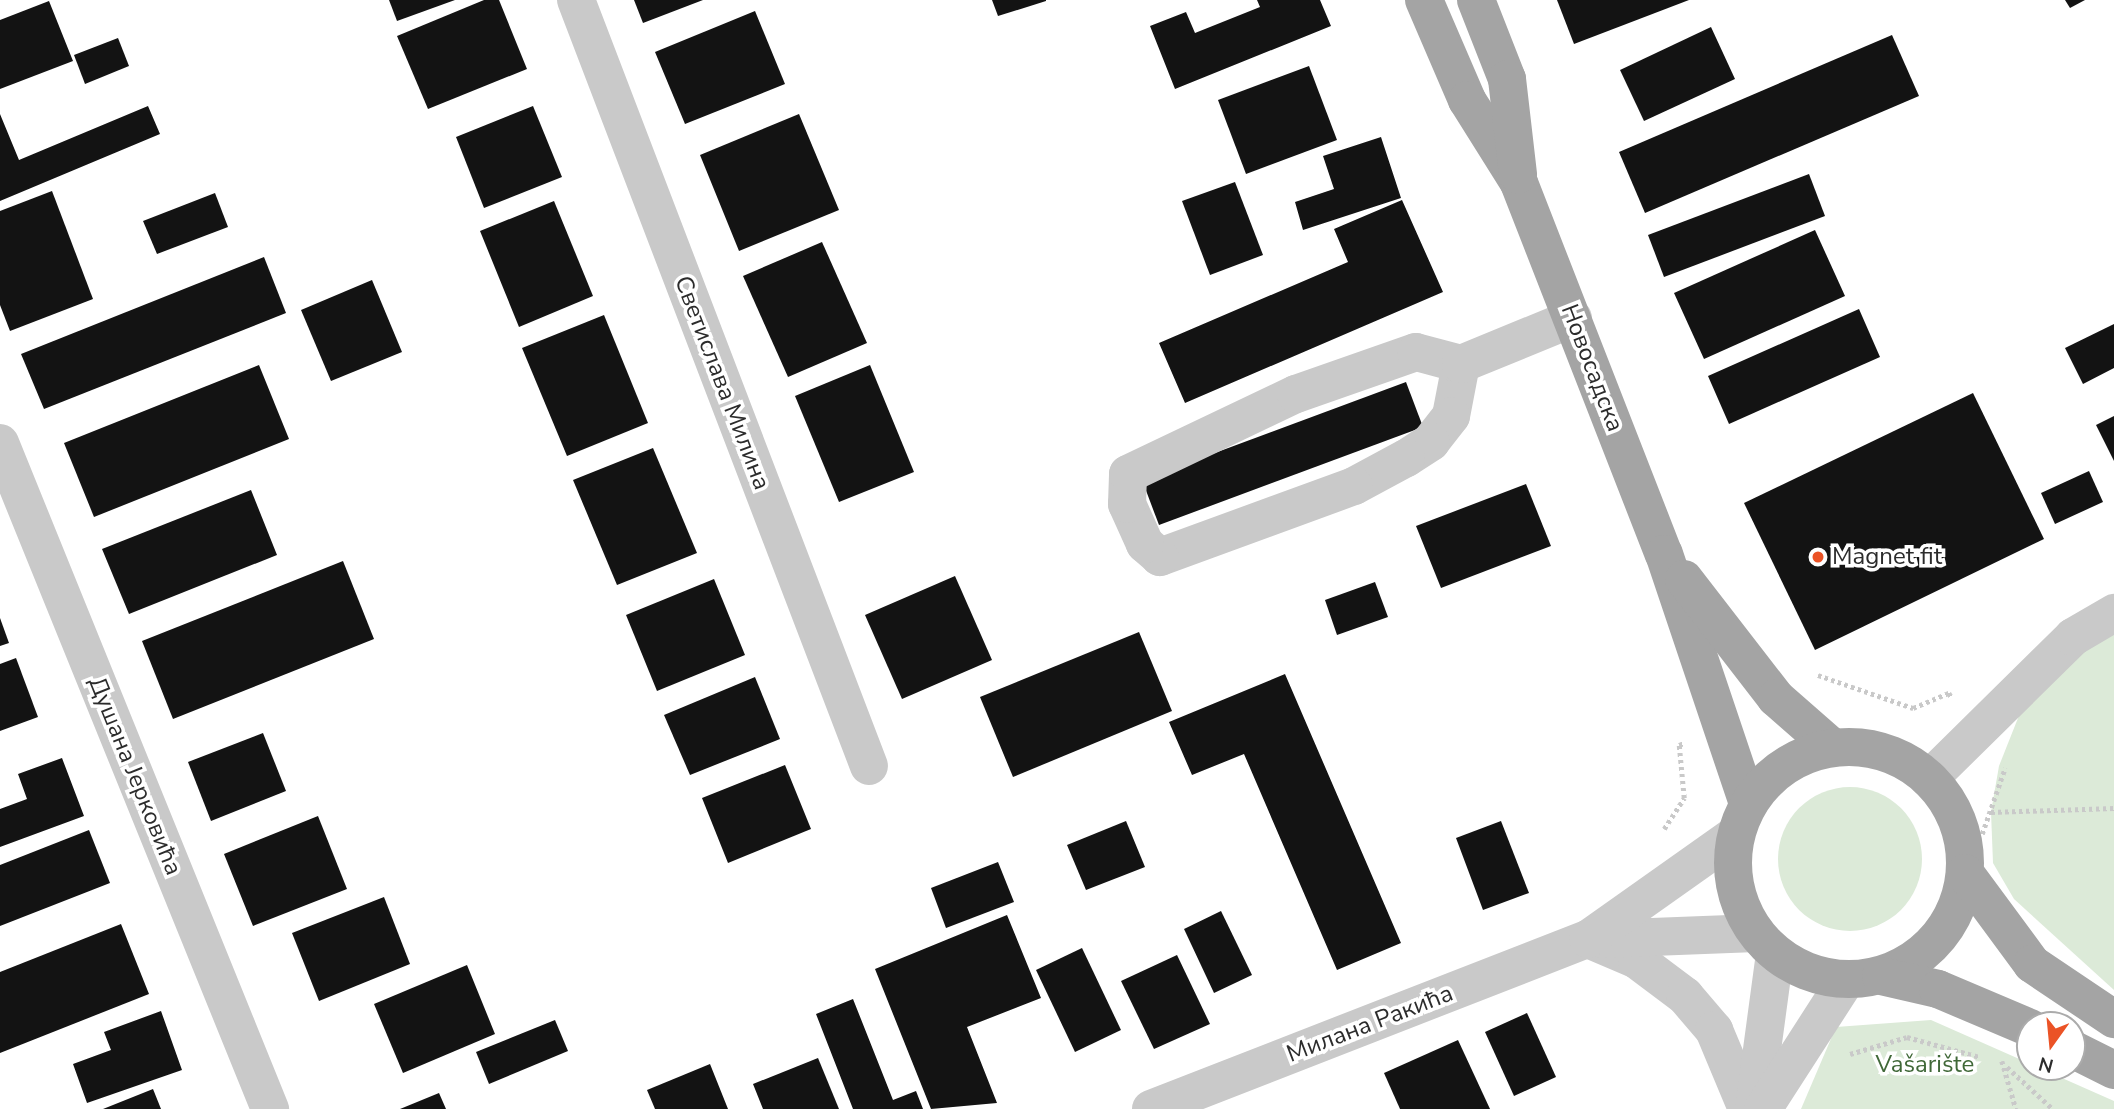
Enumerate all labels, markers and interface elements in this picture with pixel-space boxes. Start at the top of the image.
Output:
street label: Светислава Милина [668,272,776,494]
street label: Новосадска [1555,300,1629,436]
place label: Magnet fit [1832,543,1942,571]
marker: Magnet fit [1810,549,1826,565]
street label: Душана Јерковића [82,673,188,879]
street label: Милана Ракића [1283,979,1457,1069]
north arrow [2016,1011,2086,1081]
text: N [2036,1050,2056,1079]
park label: Vašarište [1876,1051,1974,1079]

